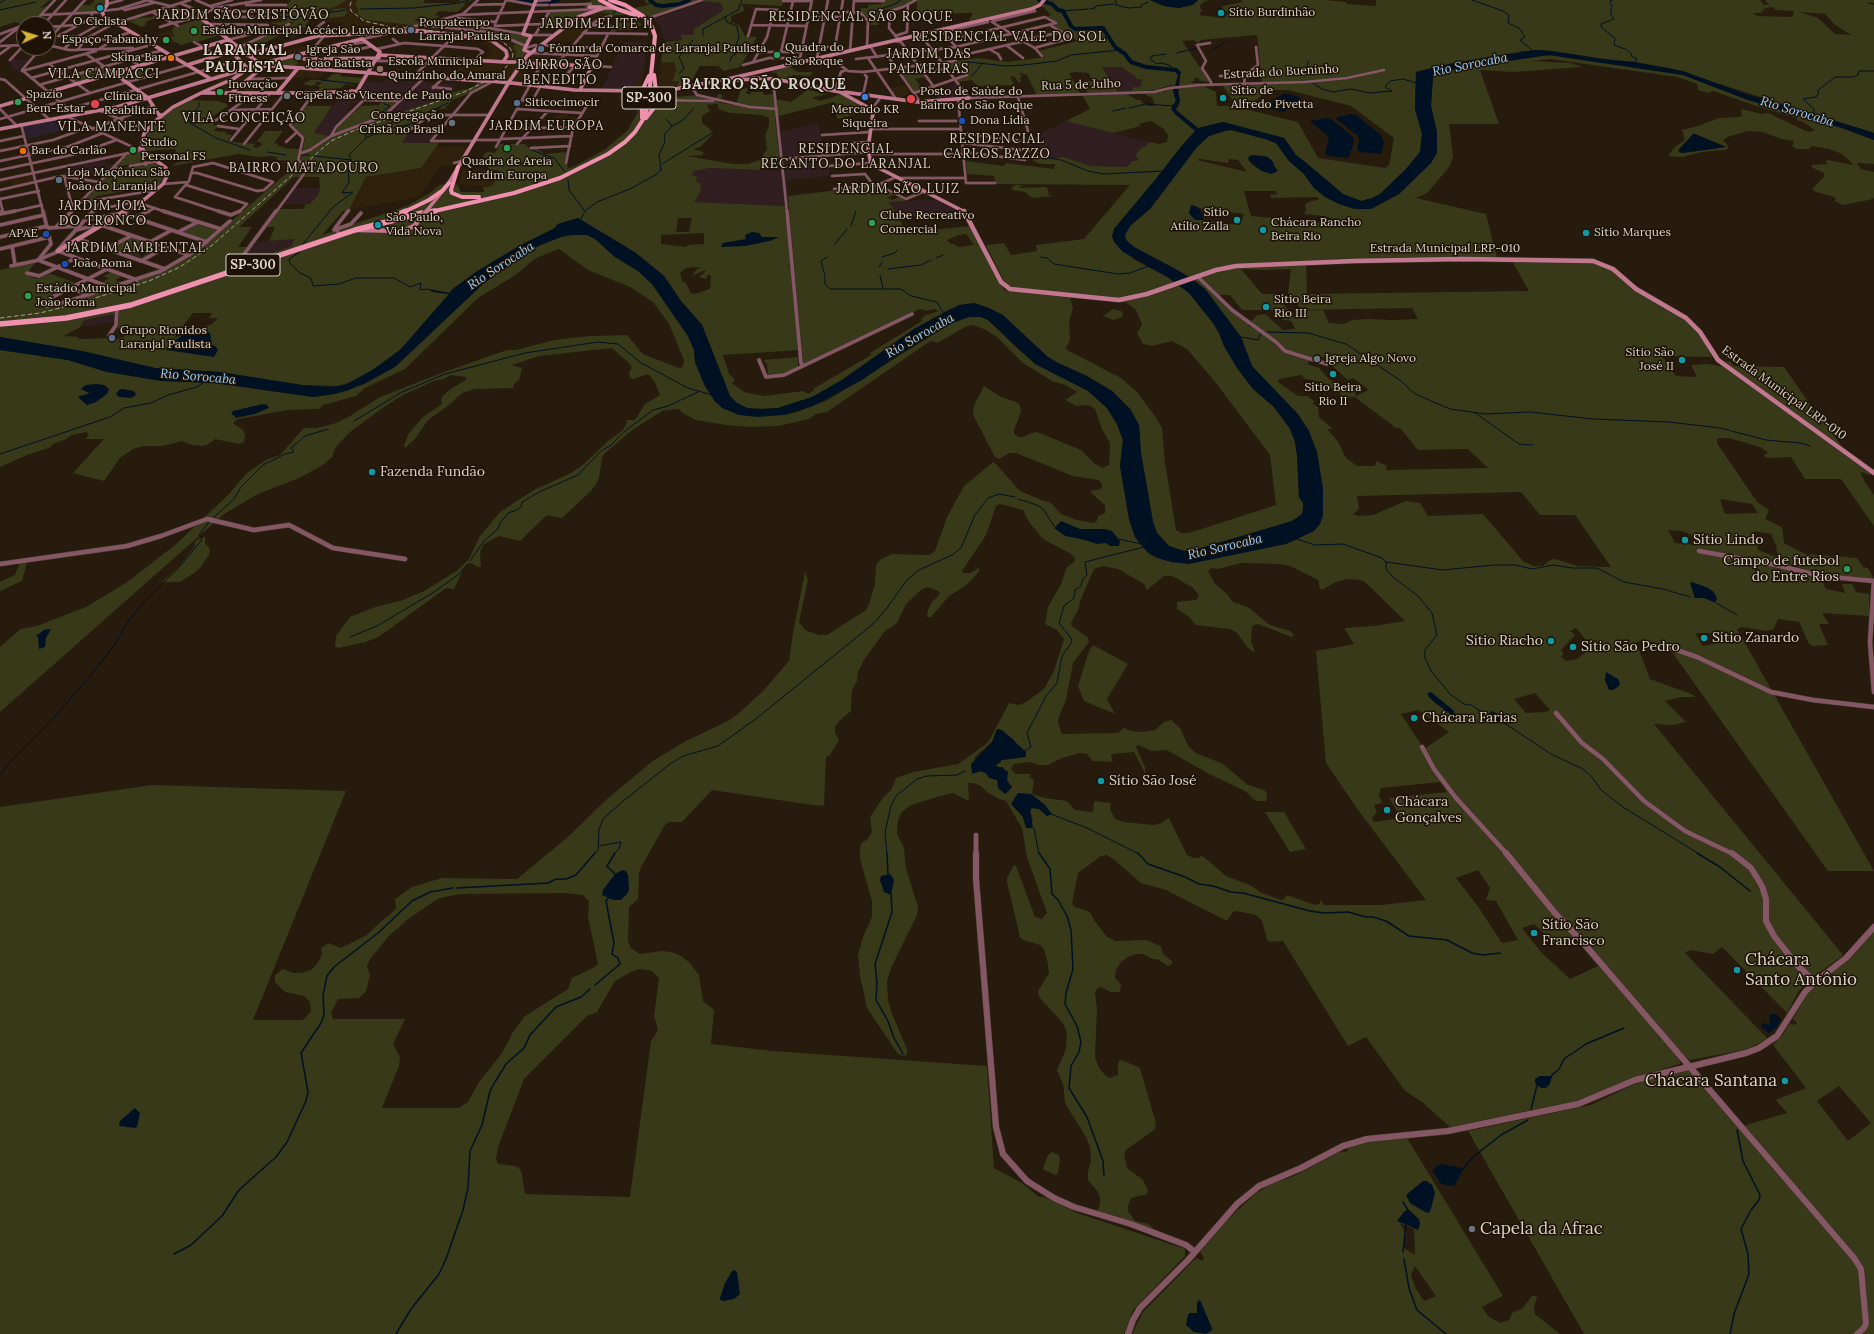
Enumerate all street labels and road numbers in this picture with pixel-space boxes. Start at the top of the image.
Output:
street label: Estrada do Bueninho [1223,62,1339,82]
street label: Rua 5 de Julho [1041,76,1121,94]
road number: SP-300 [622,87,676,109]
street label: Estrada Municipal LRP-010 [1370,242,1520,256]
road number: SP-300 [226,254,280,276]
street label: Estrada Municipal LRP-010 [1719,343,1849,443]

